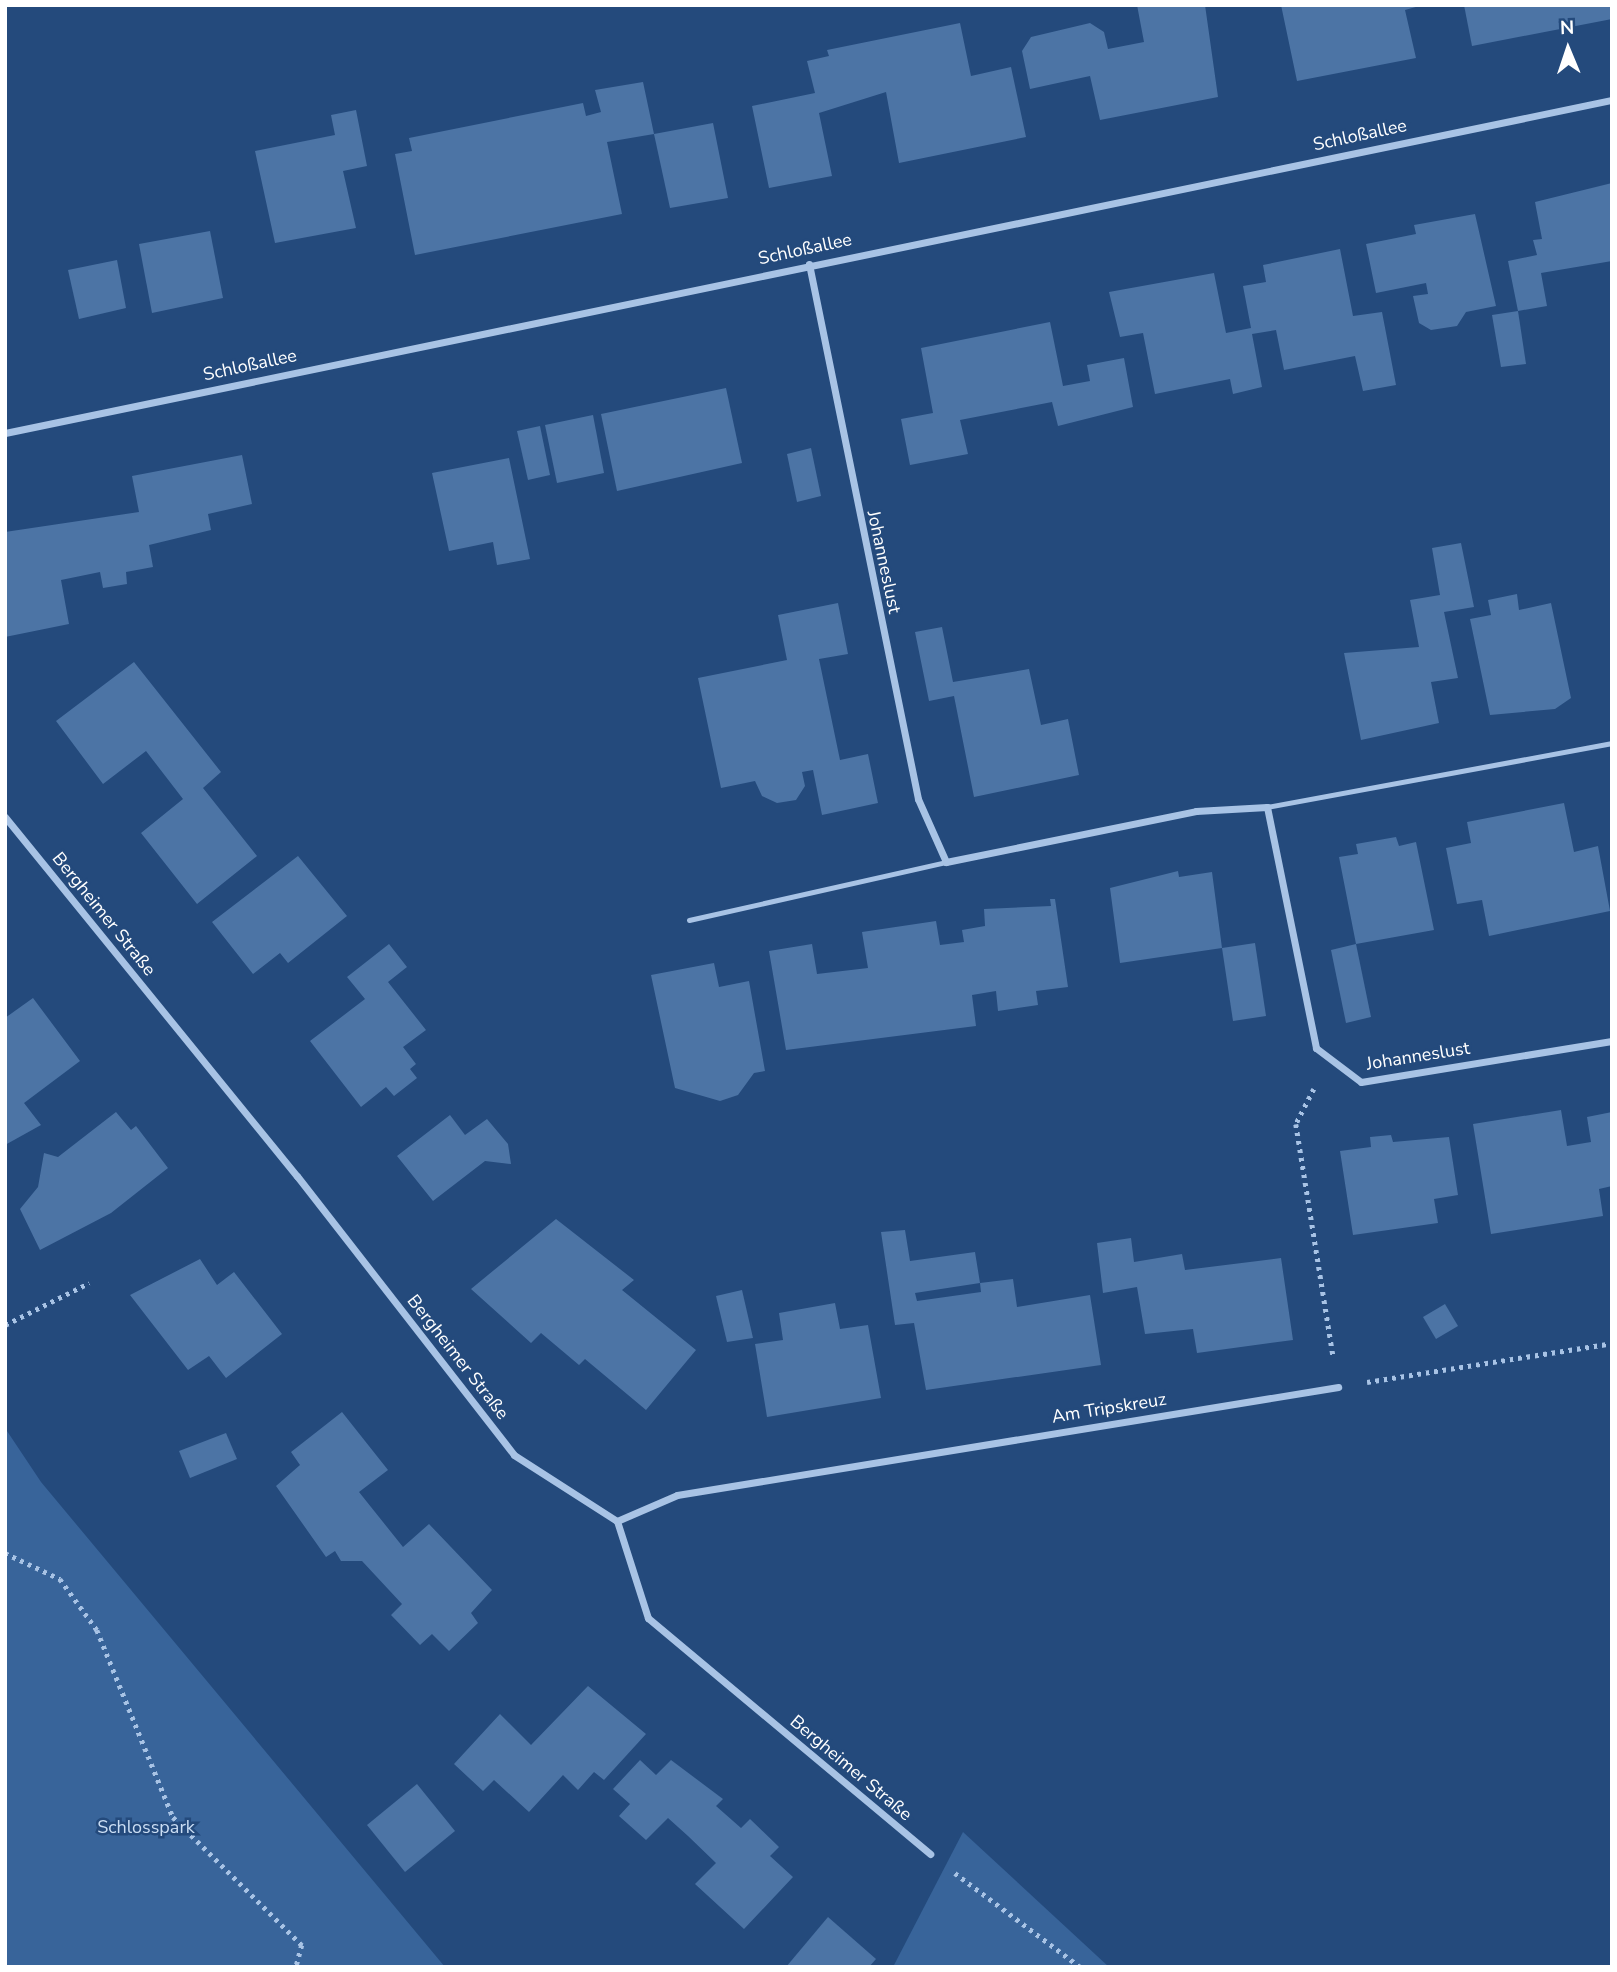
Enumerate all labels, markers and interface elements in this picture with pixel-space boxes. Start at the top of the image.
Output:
north arrow [1533,14,1603,84]
text: N [1560,15,1575,41]
street label: Schloßallee [1311,115,1409,155]
street label: Schloßallee [756,229,854,269]
street label: Schloßallee [201,345,299,385]
street label: Johanneslust [863,509,905,615]
street label: Bergheimer Straße [48,848,160,980]
street label: Johanneslust [1365,1037,1471,1075]
street label: Bergheimer Straße [403,1290,513,1424]
street label: Am Tripskreuz [1050,1388,1168,1428]
street label: Bergheimer Straße [786,1711,916,1825]
park label: Schlosspark [97,1816,195,1838]

